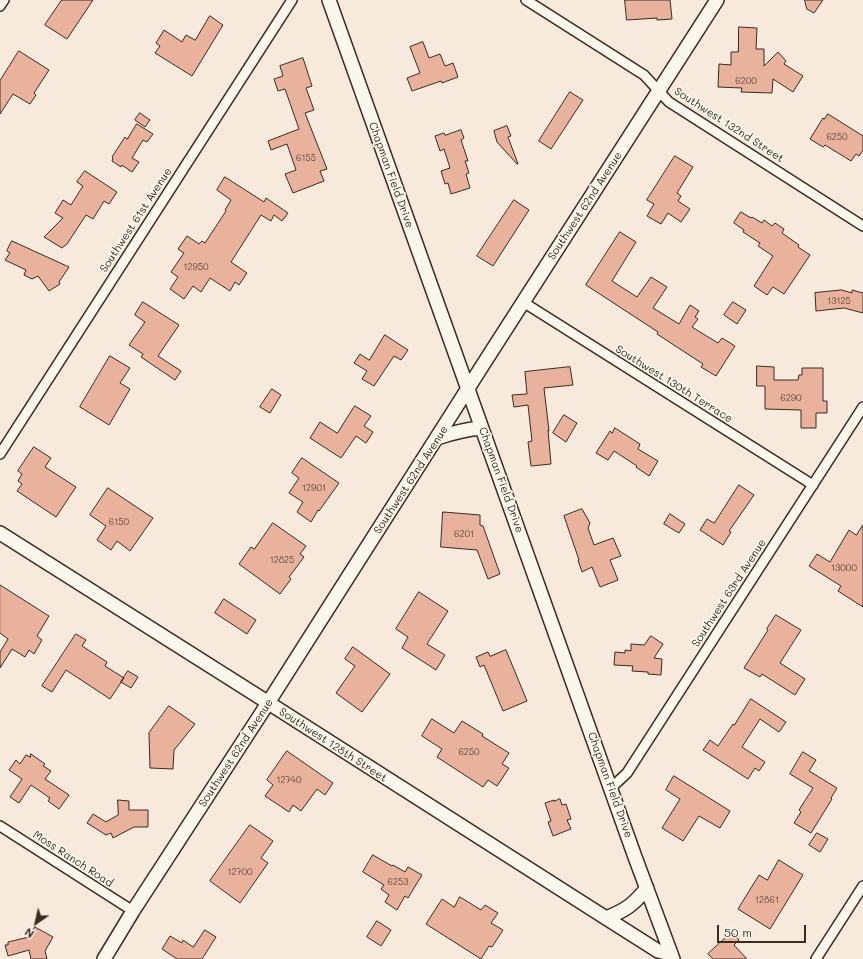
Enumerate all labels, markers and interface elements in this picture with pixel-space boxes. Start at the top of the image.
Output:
house number: 6200 [735,76,757,86]
street label: Southwest 132nd Street [672,85,786,165]
street label: Chapman Field Drive [366,120,416,230]
house number: 6250 [826,132,848,142]
street label: Southwest 62nd Avenue [545,149,625,263]
house number: 6155 [296,153,316,163]
street label: Southwest 61st Avenue [97,165,175,275]
house number: 12950 [183,262,209,272]
house number: 13125 [827,296,851,306]
street label: Southwest 130th Terrace [613,342,735,426]
house number: 6290 [780,393,802,403]
street label: Southwest 62nd Avenue [371,423,451,537]
street label: Chapman Field Drive [476,425,526,535]
house number: 12901 [302,483,326,493]
house number: 6150 [109,517,129,527]
house number: 6201 [454,529,474,539]
street label: Southwest 63rd Avenue [689,537,769,649]
house number: 12825 [270,555,294,565]
house number: 13000 [831,563,857,573]
street label: Southwest 62nd Avenue [196,696,276,810]
street label: Southwest 128th Street [277,705,389,785]
street label: Chapman Field Drive [585,730,635,840]
house number: 6250 [458,747,480,757]
house number: 12740 [277,775,301,785]
street label: Moss Ranch Road [30,828,116,890]
house number: 12700 [227,867,253,877]
house number: 6253 [388,877,408,887]
house number: 12861 [755,895,779,905]
north arrow [16,903,56,943]
scale bar [719,917,808,943]
text: 50 m [724,924,752,940]
text: N [21,925,37,942]

